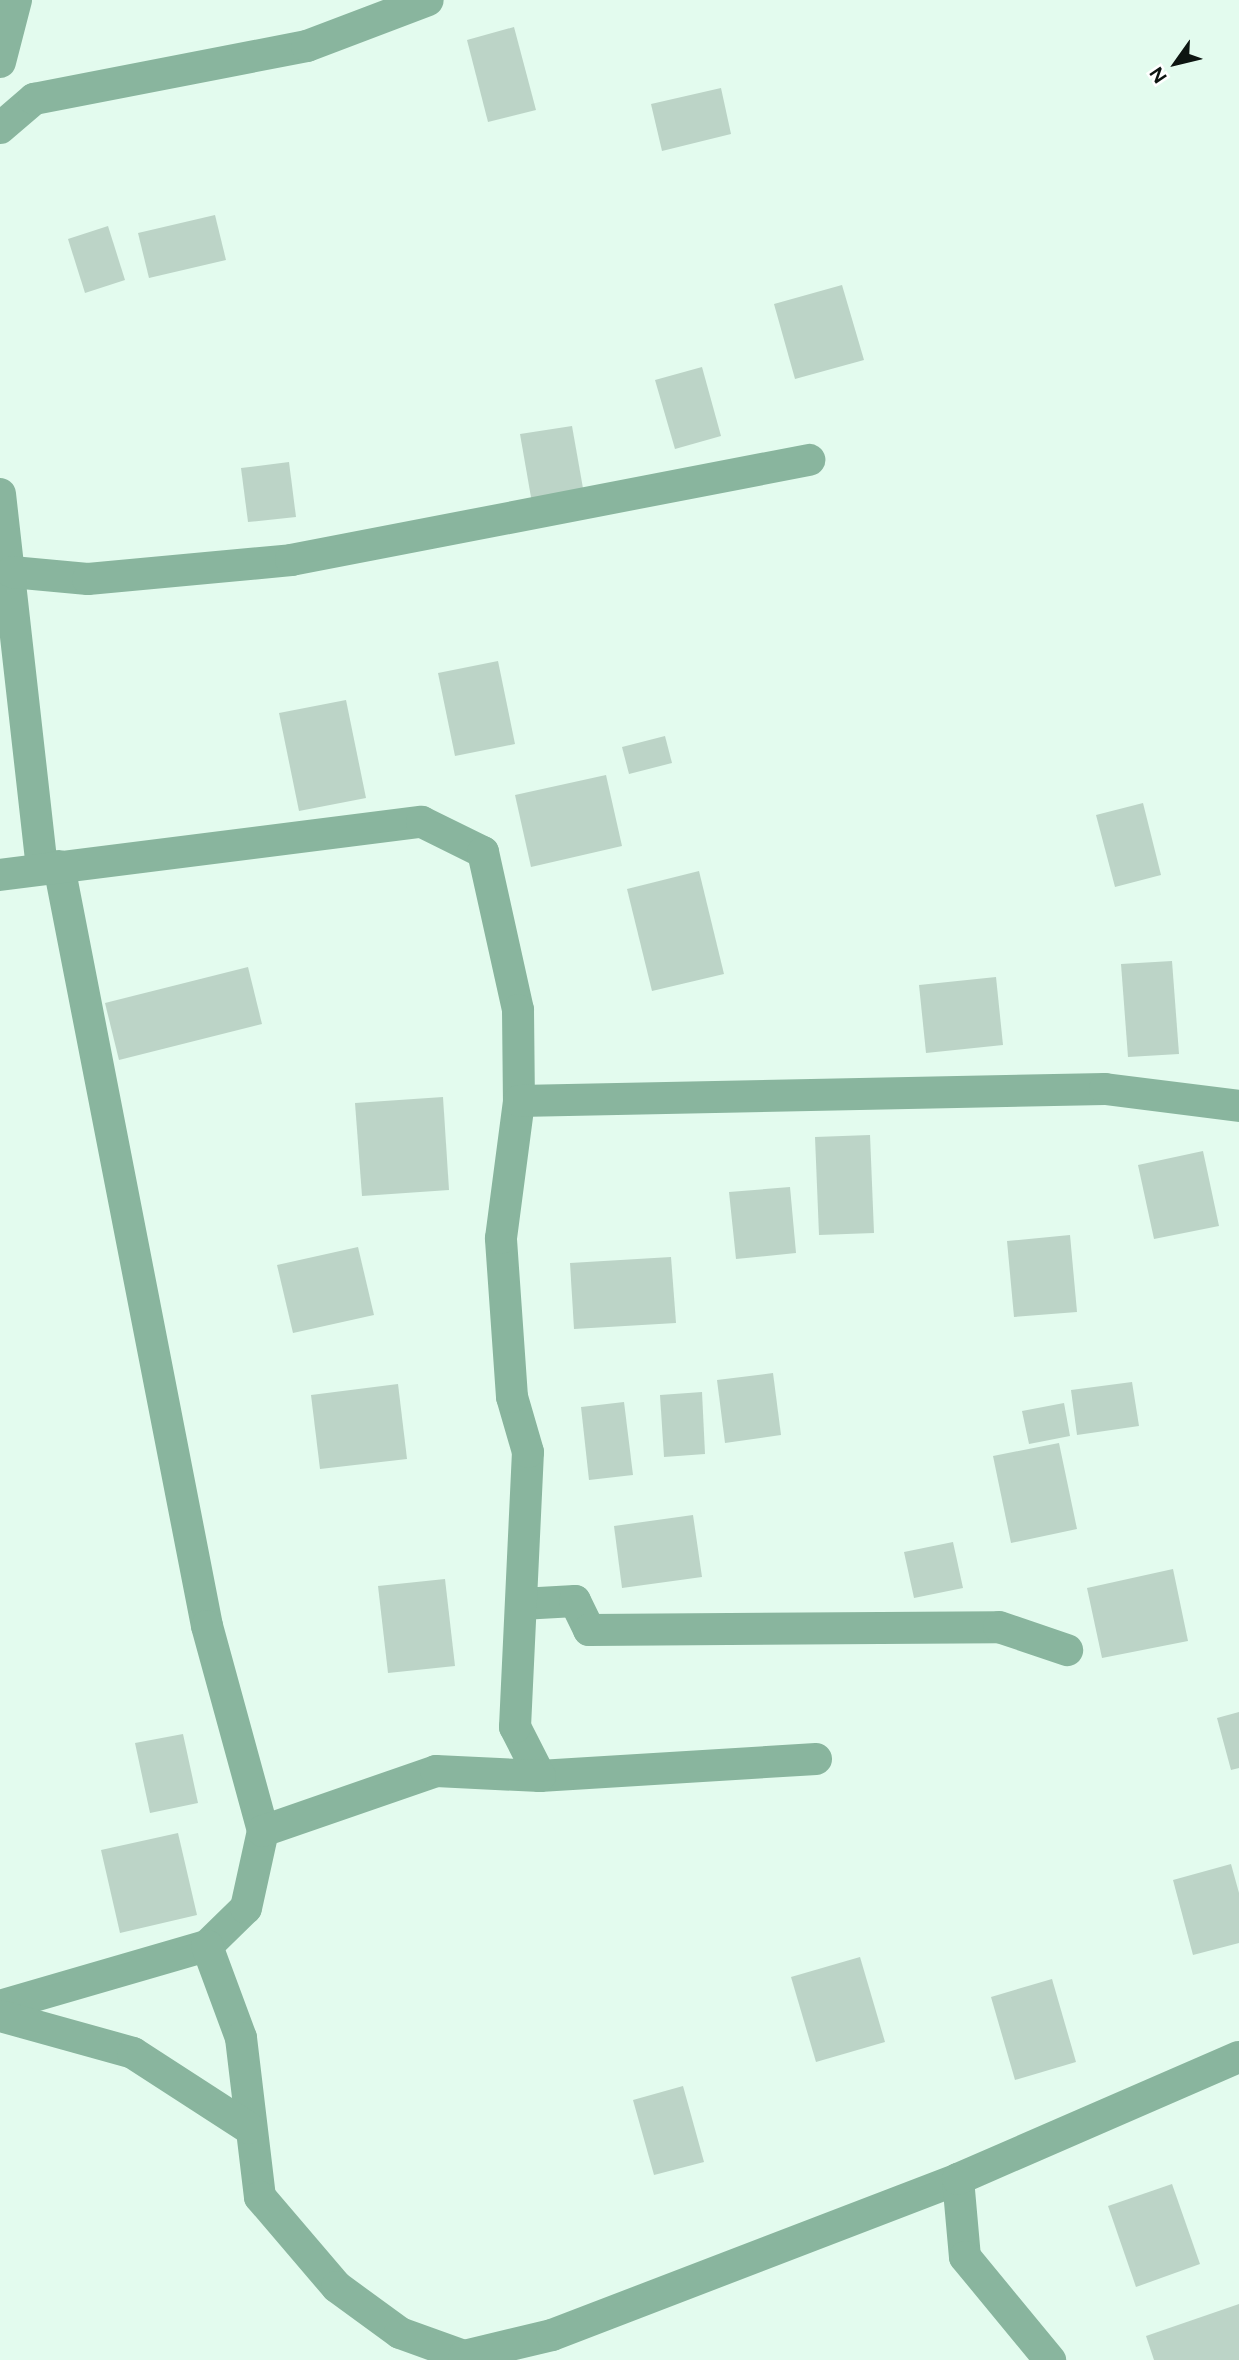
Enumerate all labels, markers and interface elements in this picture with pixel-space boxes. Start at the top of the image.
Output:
north arrow [1141,28,1211,98]
text: N [1145,63,1172,88]

